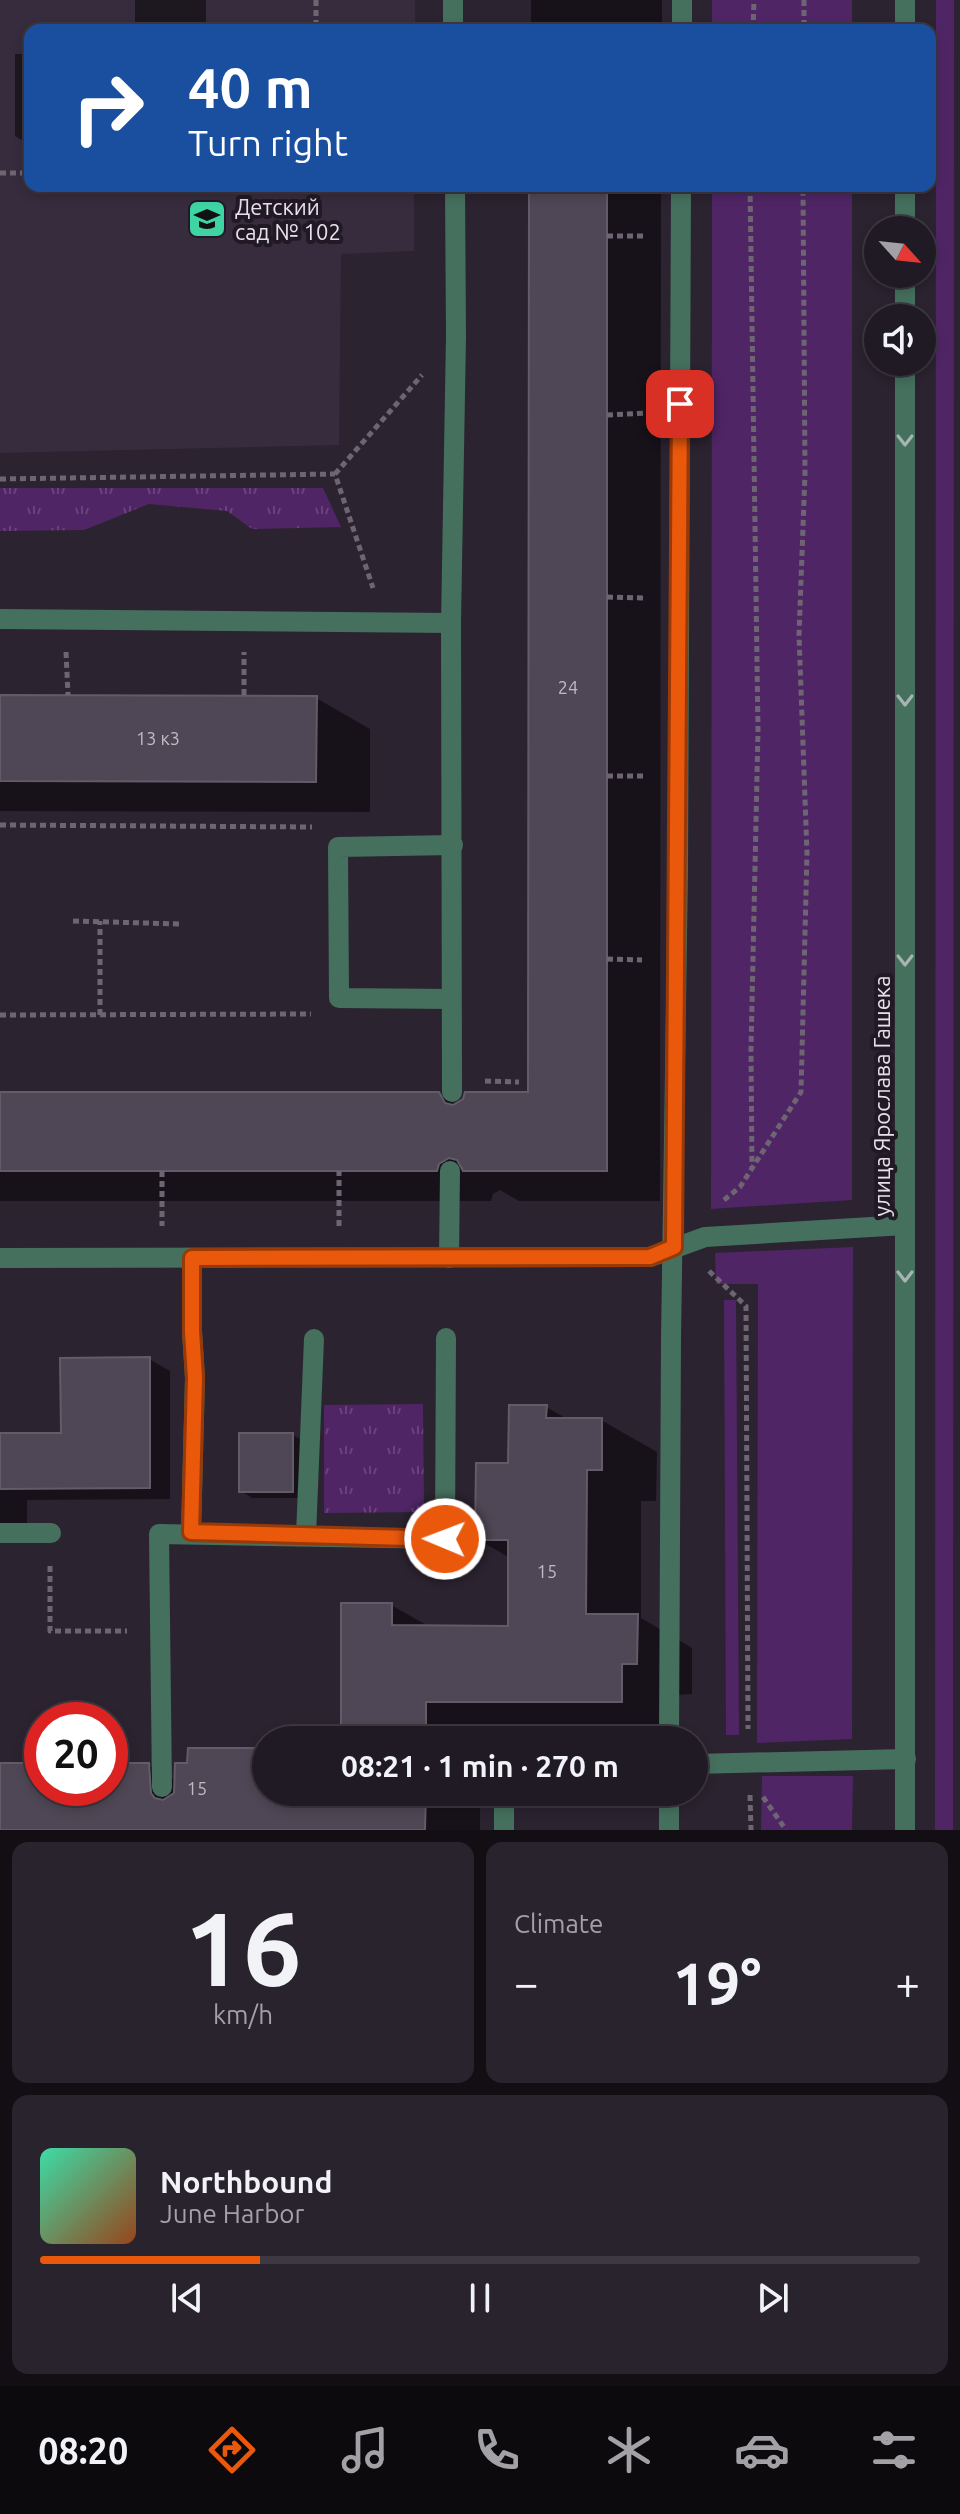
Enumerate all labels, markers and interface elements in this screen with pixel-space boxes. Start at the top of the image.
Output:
icon: right [56,56,160,160]
text: 40 m [188,56,313,119]
text: Turn right [188,122,348,163]
place label: Детский сад № 102 [235,194,341,244]
school or university icon: Детский сад № 102 [186,198,228,240]
north arrow [864,216,936,288]
map controls [864,216,936,376]
button: sound [864,304,936,376]
pin [646,370,714,438]
icon: arrive [658,382,702,426]
one-way arrow [896,434,914,447]
house number: 24 [558,677,578,697]
one-way arrow [896,694,914,707]
house number: 13 к3 [136,728,180,748]
one-way arrow [896,954,914,967]
street label: улица Ярослава Гашека [869,976,894,1216]
one-way arrow [896,1270,914,1283]
position arrow [403,1497,487,1581]
house number: 15 [537,1561,557,1581]
speed limit sign: 20 [24,1702,128,1806]
text: 08:21 · 1 min · 270 m [341,1749,619,1783]
house number: 15 [187,1778,207,1798]
text: 16 [184,1889,302,2006]
text: Climate [514,1909,603,1938]
text: 19° [673,1949,761,2016]
text: − [514,1958,539,2007]
text: + [895,1958,920,2007]
text: km/h [213,2000,273,2029]
text: Northbound [160,2165,332,2199]
text: June Harbor [160,2199,304,2228]
icon: previous [165,2276,209,2320]
icon: pause [458,2276,502,2320]
icon: next [751,2276,795,2320]
icon: directions [204,2422,260,2478]
icon: music [337,2422,393,2478]
icon: phone [469,2422,525,2478]
icon: climate [601,2422,657,2478]
icon: car [734,2422,790,2478]
icon: filters [866,2422,922,2478]
text: 08:20 [38,2430,128,2471]

